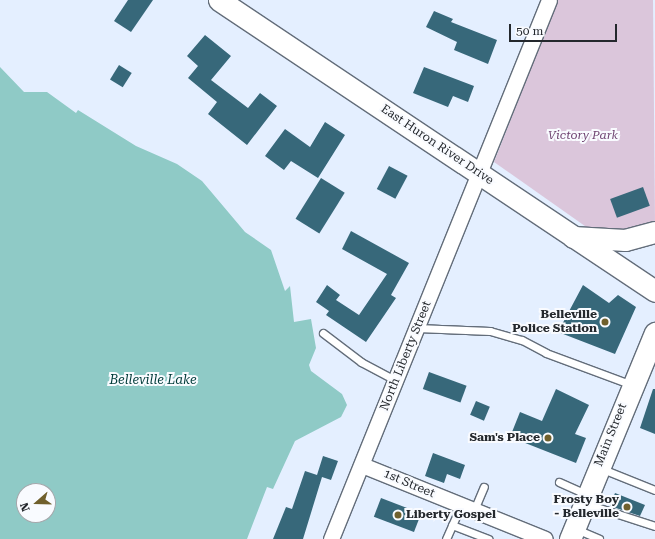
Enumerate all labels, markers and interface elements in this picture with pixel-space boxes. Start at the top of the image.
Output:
scale bar [511,16,619,42]
text: 50 m [516,24,543,38]
street label: East Huron River Drive [378,102,496,188]
park label: Victory Park [548,129,618,143]
street label: North Liberty Street [377,299,435,413]
place label: Belleville Police Station [512,308,597,336]
marker: Belleville Police Station [600,317,610,327]
water label: Belleville Lake [109,372,197,388]
street label: Main Street [592,401,630,469]
place label: Sam's Place [469,431,540,445]
marker: Sam's Place [543,433,553,443]
street label: 1st Street [381,467,437,501]
north arrow [16,483,56,523]
place label: Frosty Boy - Belleville [554,493,619,521]
text: N [18,501,33,513]
marker: Frosty Boy - Belleville [622,502,632,512]
place label: Liberty Gospel [406,508,496,522]
marker: Liberty Gospel [393,510,403,520]

